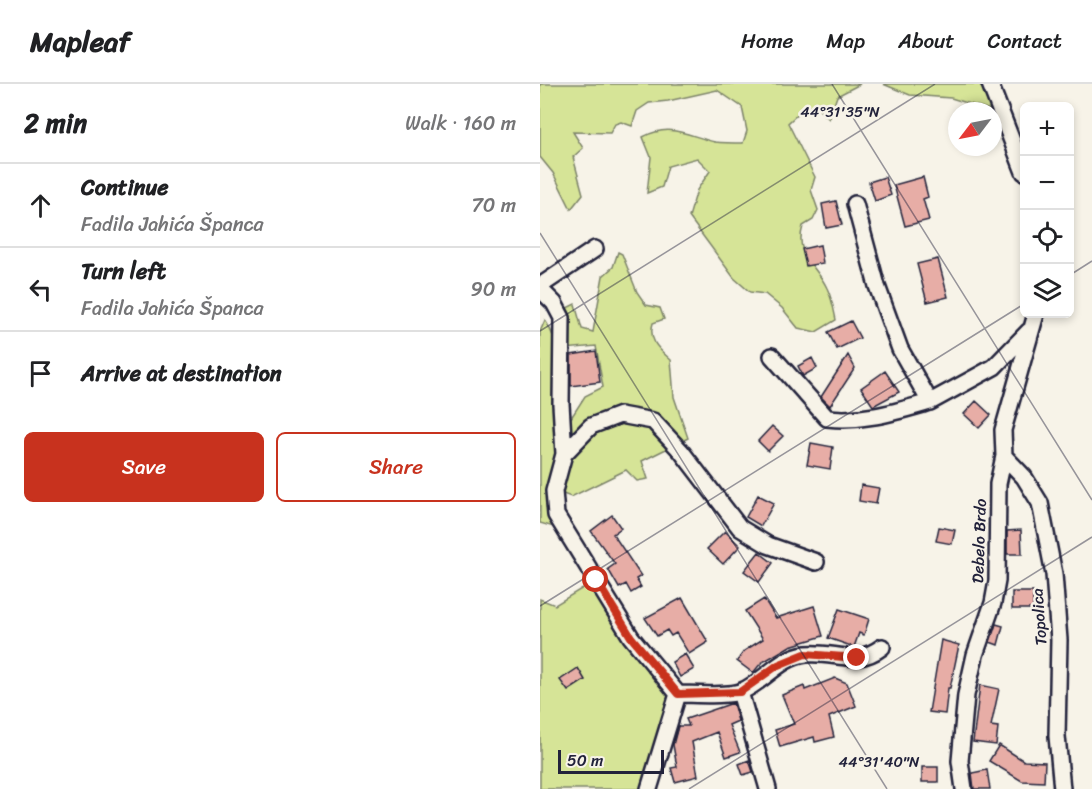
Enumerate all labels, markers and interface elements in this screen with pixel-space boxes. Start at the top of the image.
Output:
text: Mapleaf [30,17,130,66]
text: Home [741,22,793,60]
text: Map [826,22,865,60]
text: About [898,22,955,60]
text: Contact [988,22,1062,60]
text: 44°31'35"N [800,99,880,125]
text: 2 min [24,100,87,146]
north arrow [948,102,1002,156]
map controls [1020,102,1074,318]
button: + [1020,102,1074,156]
text: Walk · 160 m [405,106,516,141]
button: − [1020,156,1074,210]
text: Continue [81,168,169,207]
text: 70 m [471,188,516,223]
icon: ahead [24,189,57,222]
text: Fadila Jahića Španca [81,207,264,242]
button: locate [1020,210,1074,264]
text: Turn left [81,252,166,291]
button: layers [1020,264,1074,318]
text: 90 m [471,272,516,307]
icon: left [24,273,57,306]
text: Fadila Jahića Španca [81,291,264,326]
text: Arrive at destination [81,354,282,393]
icon: arrive [24,357,57,390]
button: Save [24,432,264,502]
button: Share [276,432,516,502]
street label: Debelo Brdo [963,498,995,584]
route start [582,566,608,592]
street label: Topolica [1023,587,1055,647]
route end [843,644,869,670]
text: 50 m [567,746,603,775]
scale bar [558,747,664,774]
text: 44°31'40"N [839,749,920,775]

